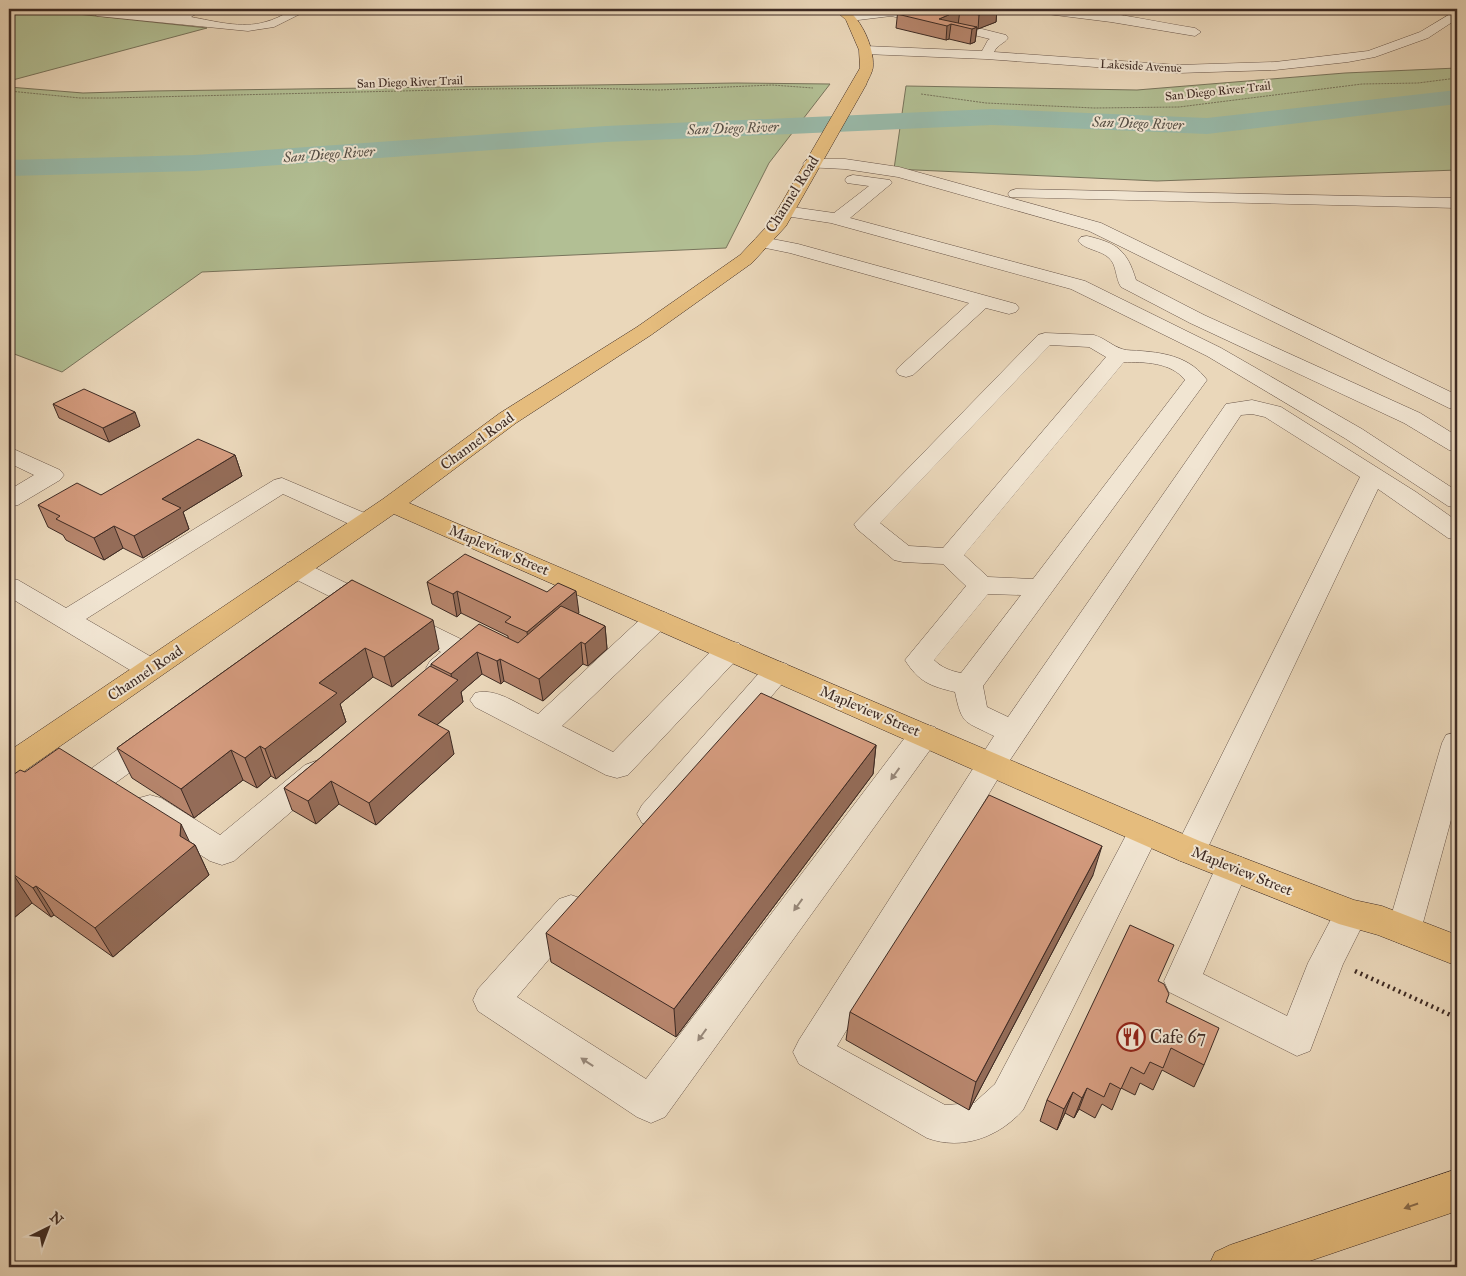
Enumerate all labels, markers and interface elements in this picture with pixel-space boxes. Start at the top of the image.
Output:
street label: Lakeside Avenue [1100,57,1182,75]
street label: San Diego River Trail [357,73,464,92]
street label: San Diego River Trail [1164,78,1273,105]
water label: San Diego River [1091,113,1185,134]
water label: San Diego River [686,118,780,139]
water label: San Diego River [282,143,376,166]
street label: Channel Road [761,152,823,236]
street label: Channel Road [437,408,518,474]
street label: Mapleview Street [446,521,553,580]
street label: Channel Road [104,641,186,705]
street label: Mapleview Street [817,682,924,741]
one-way arrow [890,767,900,781]
street label: Mapleview Street [1189,843,1296,900]
one-way arrow [793,898,804,911]
restaurant icon: Cafe 67 [1116,1022,1146,1052]
place label: Cafe 67 [1150,1026,1206,1048]
one-way arrow [697,1029,707,1042]
one-way arrow [580,1057,593,1067]
one-way arrow [1403,1202,1418,1210]
north arrow [22,1204,72,1254]
text: N [46,1208,67,1229]

